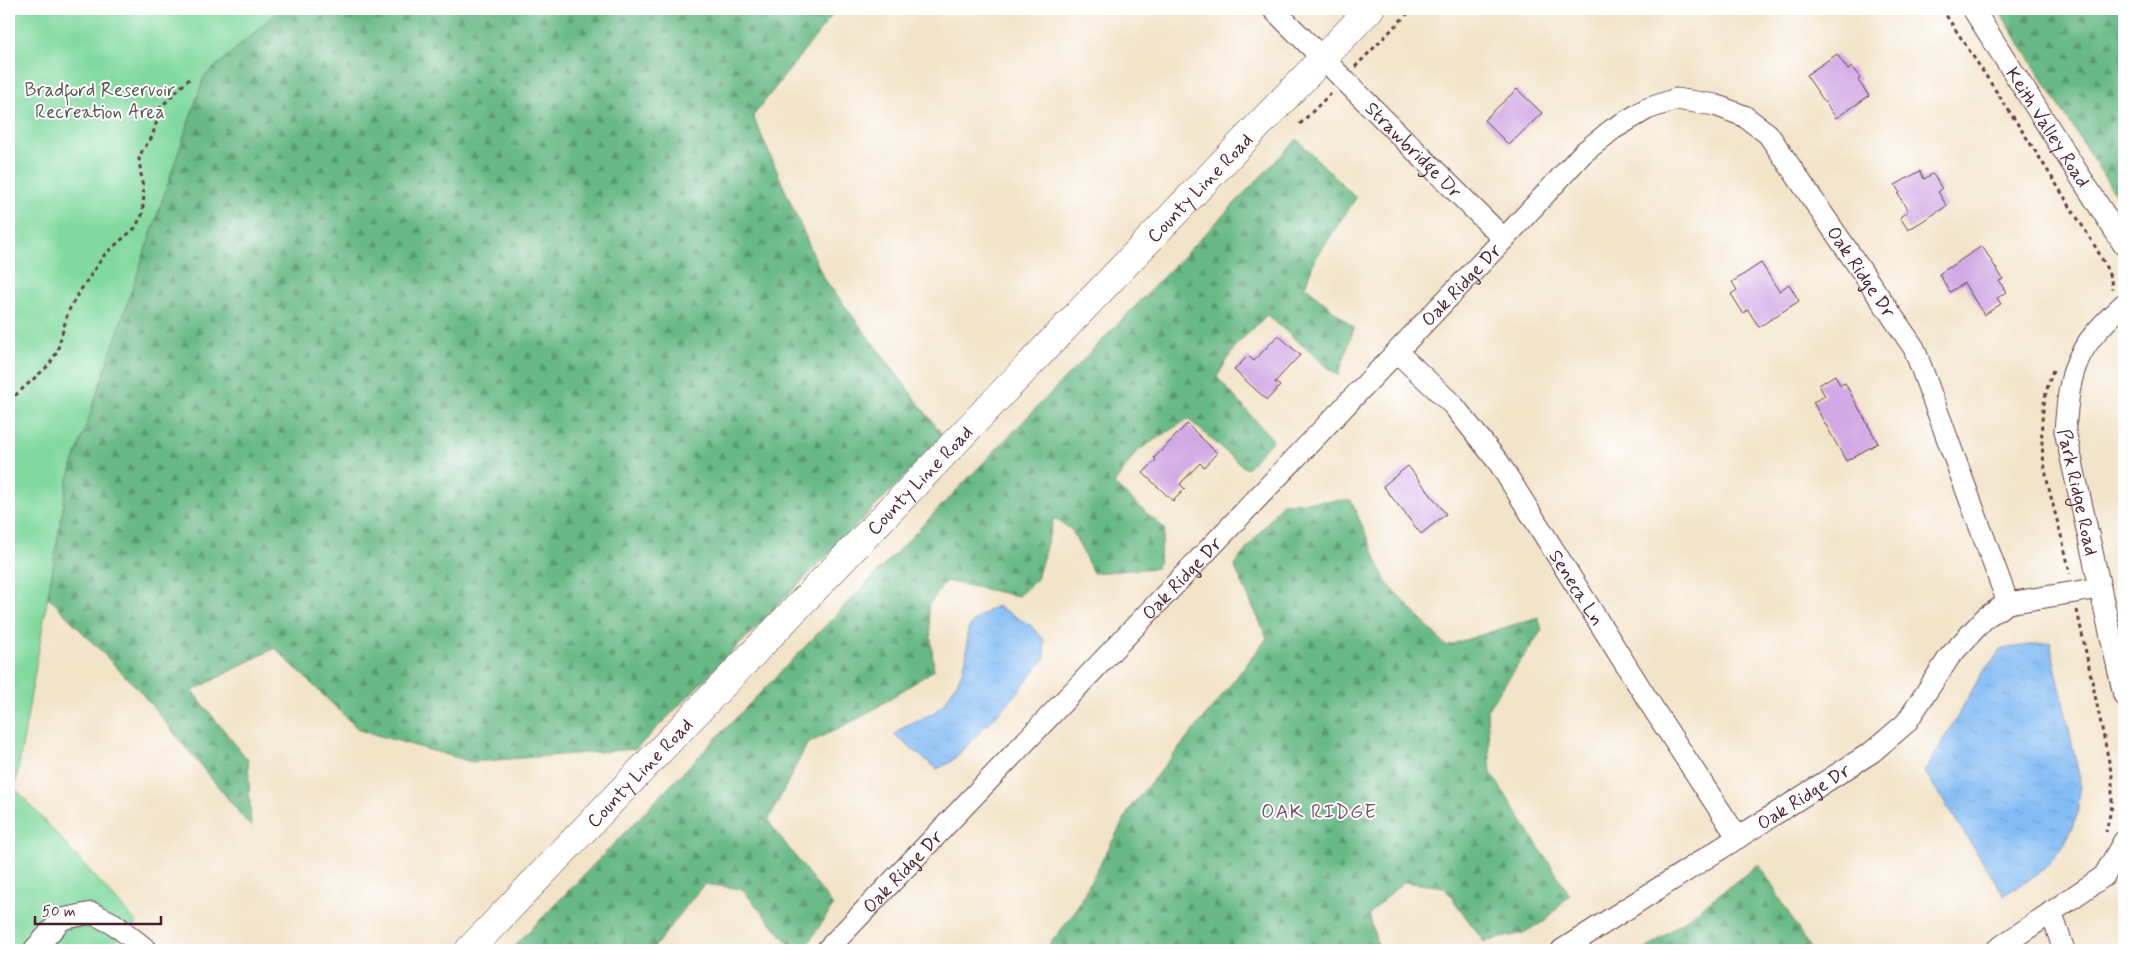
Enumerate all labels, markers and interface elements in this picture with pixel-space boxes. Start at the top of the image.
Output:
street label: Keith Valley Road [1999,63,2095,193]
park label: Bradford Reservoir Recreation Area [25,78,175,125]
street label: Strawbridge Dr [1359,97,1467,204]
street label: County Line Road [1142,128,1259,249]
street label: Oak Ridge Dr [1820,222,1901,323]
street label: Oak Ridge Dr [1416,238,1507,332]
street label: County Line Road [862,421,979,541]
street label: Park Ridge Road [2051,427,2103,558]
street label: Oak Ridge Dr [1137,532,1228,626]
street label: Seneca Ln [1542,545,1609,631]
street label: County Line Road [582,713,699,834]
street label: Oak Ridge Dr [1753,758,1855,836]
district label: OAK RIDGE [1261,799,1377,826]
street label: Oak Ridge Dr [858,825,949,919]
scale bar [35,894,161,926]
text: 50 m [42,902,76,922]

